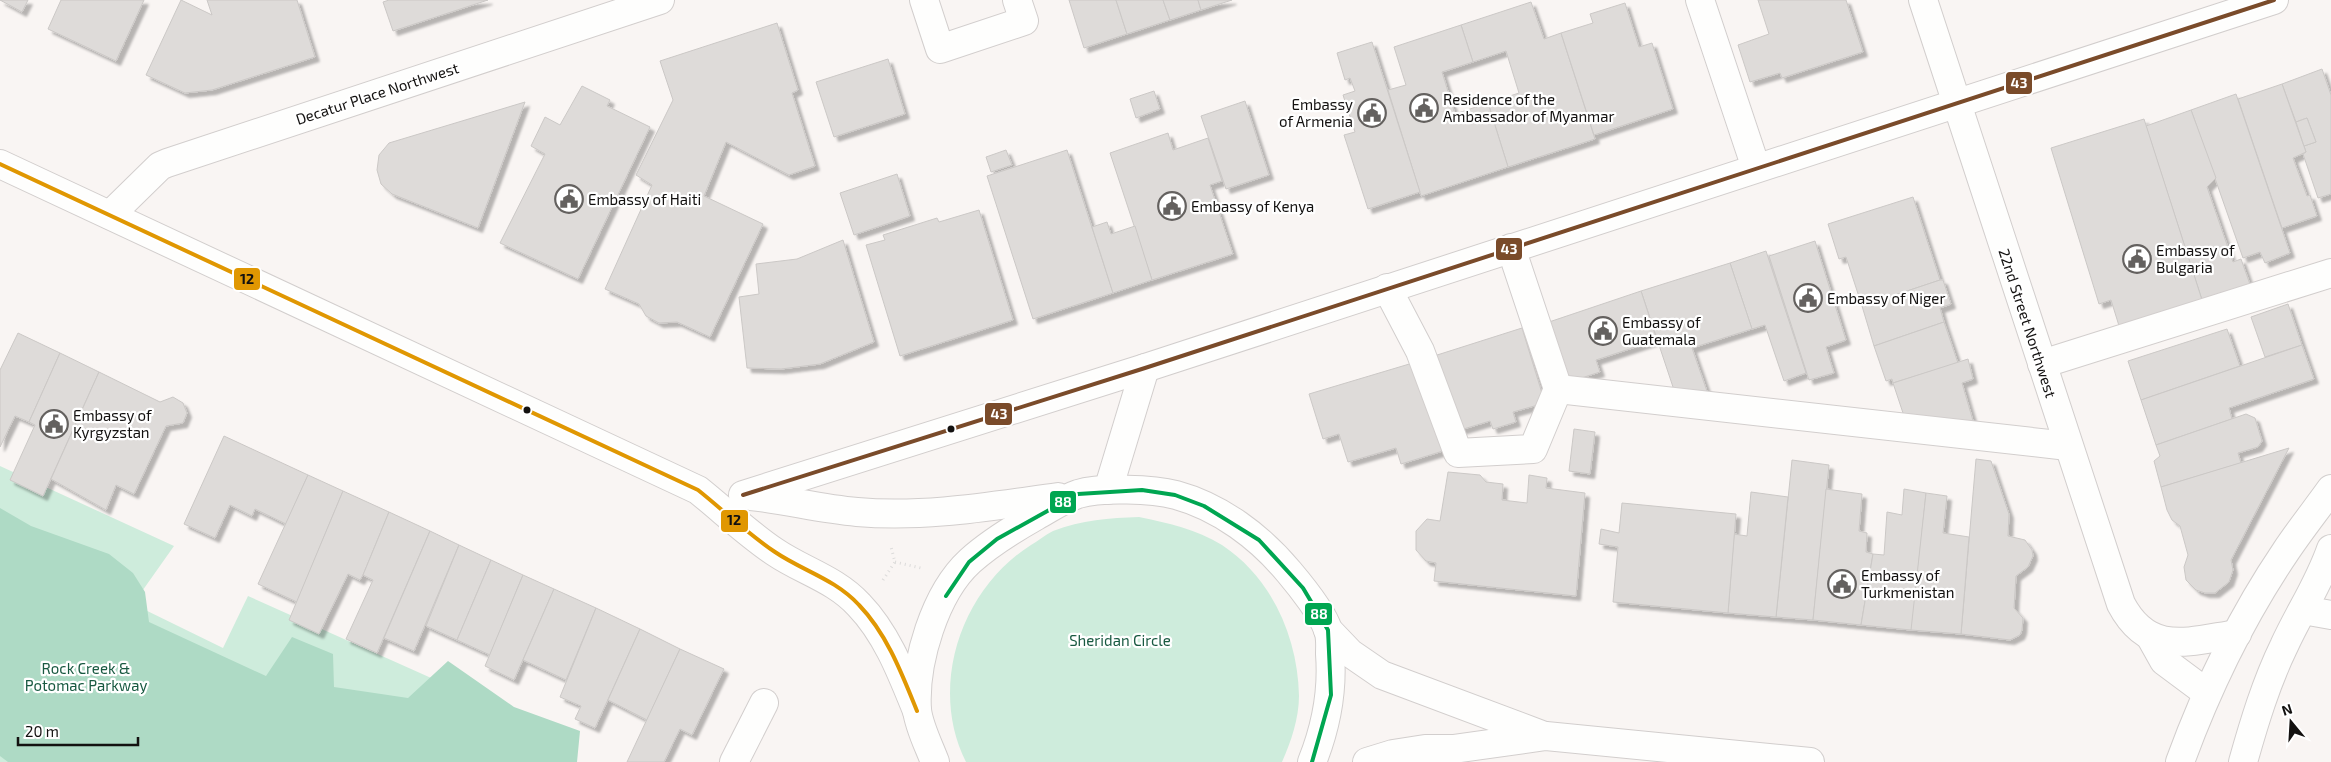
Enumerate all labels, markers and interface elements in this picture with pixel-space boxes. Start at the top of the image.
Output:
street label: Decatur Place Northwest [293,58,461,128]
line badge: 43 [2005,71,2033,95]
text: 43 [2011,74,2027,91]
place label: Residence of the Ambassador of Myanmar [1443,90,1615,125]
public building icon: Residence of the Ambassador of Myanmar [1409,93,1439,123]
place label: Embassy of Armenia [1279,95,1353,130]
public building icon: Embassy of Armenia [1357,98,1387,128]
public building icon: Embassy of Haiti [554,184,584,214]
place label: Embassy of Haiti [588,190,701,208]
public building icon: Embassy of Kenya [1157,191,1187,221]
place label: Embassy of Kenya [1191,197,1314,215]
line badge: 43 [1495,237,1523,261]
text: 43 [1501,240,1517,257]
place label: Embassy of Bulgaria [2156,241,2235,276]
public building icon: Embassy of Bulgaria [2122,244,2152,274]
street label: 22nd Street Northwest [1995,246,2061,400]
line badge: 12 [233,267,261,291]
text: 12 [240,270,254,287]
public building icon: Embassy of Niger [1793,283,1823,313]
place label: Embassy of Niger [1827,289,1945,307]
place label: Embassy of Guatemala [1622,313,1701,348]
public building icon: Embassy of Guatemala [1588,316,1618,346]
line badge: 43 [984,402,1013,426]
unlabelled marker [522,405,532,415]
text: 43 [991,405,1007,422]
place label: Embassy of Kyrgyzstan [73,406,152,441]
public building icon: Embassy of Kyrgyzstan [39,409,69,439]
unlabelled marker [946,424,956,434]
line badge: 88 [1049,490,1077,514]
text: 88 [1054,493,1072,510]
line badge: 12 [720,509,749,533]
text: 12 [727,511,741,528]
place label: Embassy of Turkmenistan [1861,566,1955,601]
public building icon: Embassy of Turkmenistan [1827,569,1857,599]
line badge: 88 [1304,602,1333,626]
text: 88 [1310,605,1328,622]
park label: Sheridan Circle [1069,631,1171,649]
park label: Rock Creek & Potomac Parkway [25,659,147,694]
north arrow [2266,697,2316,747]
text: N [2279,700,2294,719]
scale bar [18,714,138,746]
text: 20 m [25,722,59,740]

